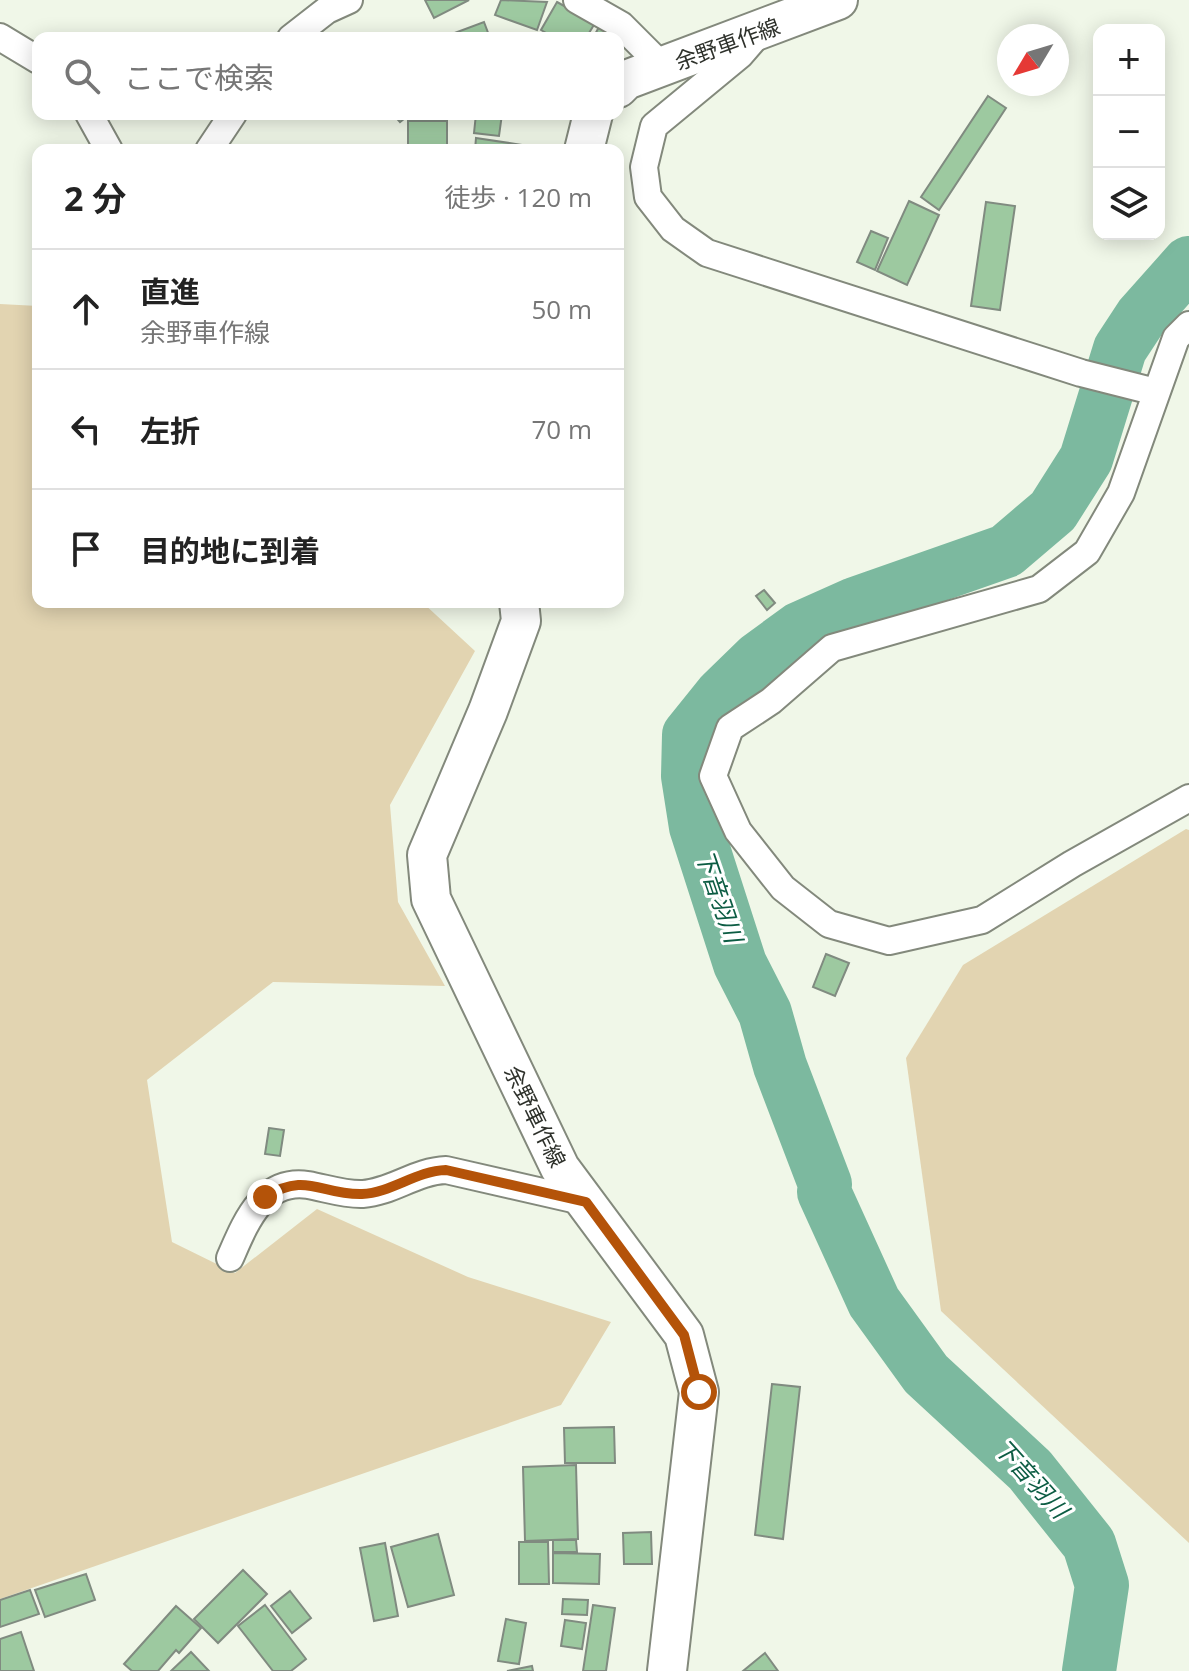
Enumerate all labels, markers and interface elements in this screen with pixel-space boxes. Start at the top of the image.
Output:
street label: 余野車作線 [670,10,784,76]
north arrow [997,24,1069,96]
map controls [1093,24,1165,240]
button: + [1093,24,1165,96]
search box [32,32,624,120]
icon: search [60,54,104,98]
text: ここで検索 [124,57,274,98]
button: − [1093,96,1165,168]
button: layers [1093,168,1165,240]
text: 2 分 [64,175,126,221]
text: 徒歩 · 120 m [444,179,592,215]
text: 直進 [140,271,200,312]
icon: ahead [64,287,108,331]
text: 50 m [531,291,592,327]
text: 余野車作線 [140,314,270,350]
icon: left [64,407,108,451]
text: 左折 [140,410,200,451]
text: 70 m [531,411,592,447]
icon: arrive [64,527,108,571]
text: 目的地に到着 [140,530,320,571]
water label: 下音羽川 [689,845,752,950]
street label: 余野車作線 [498,1060,574,1172]
route end [247,1179,283,1215]
route start [681,1374,717,1410]
water label: 下音羽川 [988,1431,1078,1527]

